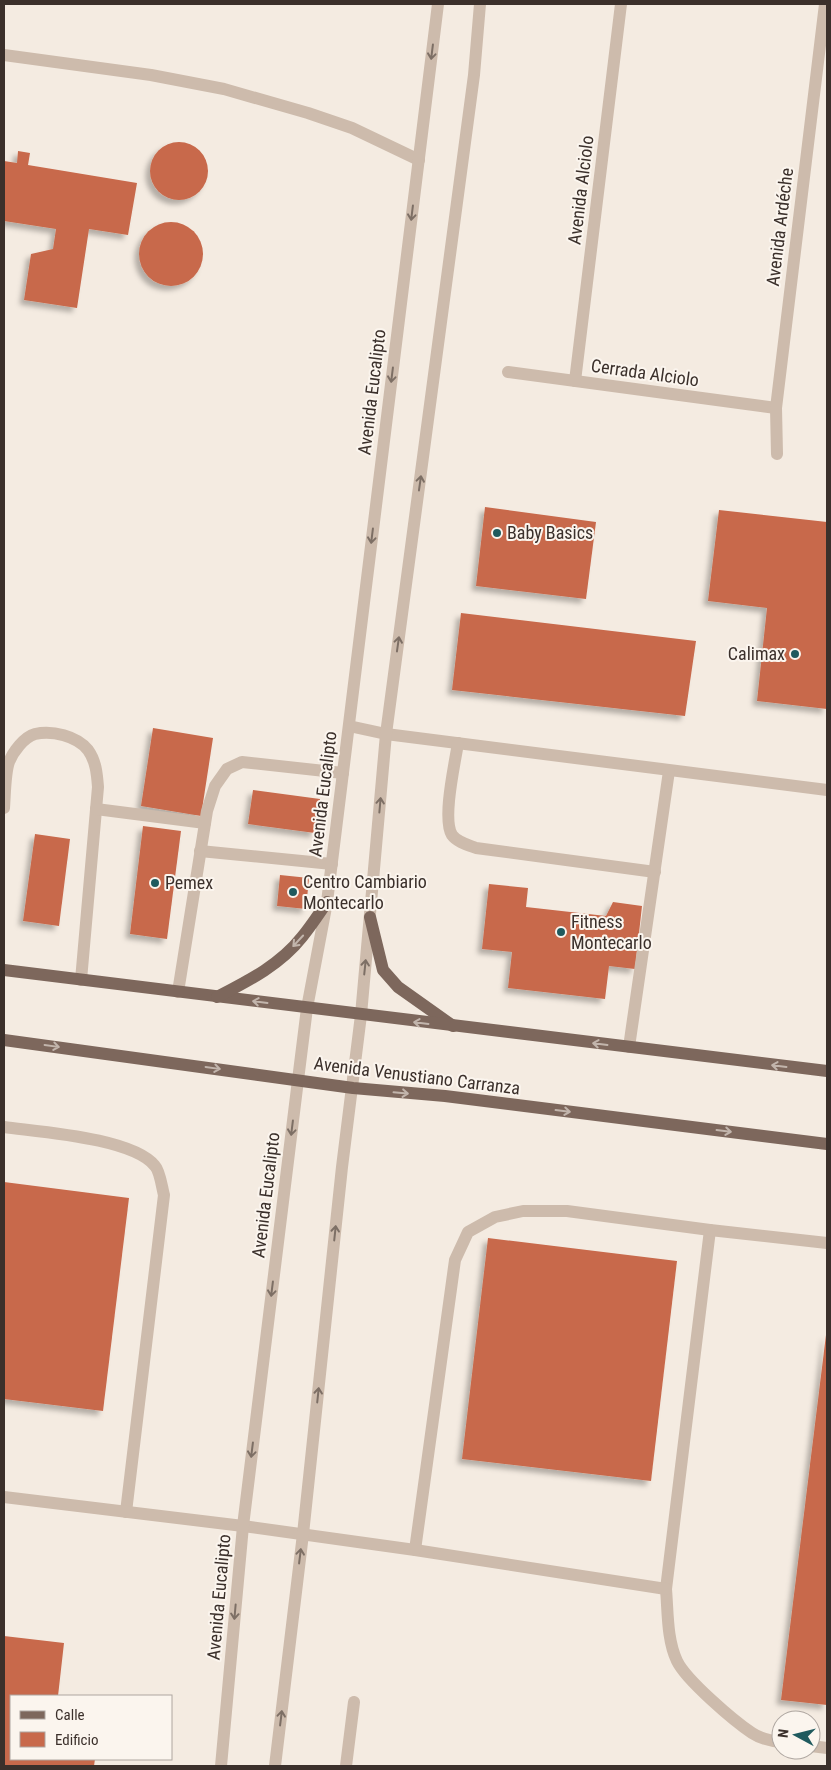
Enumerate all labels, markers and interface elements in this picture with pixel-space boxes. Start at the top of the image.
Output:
one-way arrow [427,44,437,60]
street label: Avenida Alciolo [563,134,598,246]
street label: Avenida Ardéche [762,167,797,287]
one-way arrow [407,205,417,221]
street label: Avenida Eucalipto [353,328,390,456]
street label: Cerrada Alciolo [590,355,700,390]
one-way arrow [387,366,397,382]
one-way arrow [415,475,425,491]
place label: Baby Basics [507,522,593,543]
marker: Baby Basics [491,527,503,539]
one-way arrow [367,528,377,544]
one-way arrow [393,636,403,652]
place label: Calimax [728,643,785,664]
marker: Calimax [789,648,801,660]
street label: Avenida Eucalipto [304,730,341,858]
one-way arrow [375,797,385,813]
place label: Centro Cambiario Montecarlo [303,871,427,913]
place label: Pemex [165,872,213,893]
marker: Pemex [149,877,161,889]
marker: Centro Cambiario Montecarlo [287,886,299,898]
place label: Fitness Montecarlo [571,911,652,953]
marker: Fitness Montecarlo [555,926,567,938]
one-way arrow [292,935,304,947]
one-way arrow [361,959,370,975]
one-way arrow [253,997,269,1007]
one-way arrow [414,1018,430,1028]
one-way arrow [592,1039,608,1049]
one-way arrow [44,1041,60,1051]
street label: Avenida Venustiano Carranza [313,1052,521,1099]
one-way arrow [771,1060,787,1070]
one-way arrow [205,1063,221,1073]
one-way arrow [393,1088,409,1097]
one-way arrow [554,1106,570,1116]
one-way arrow [287,1120,297,1136]
one-way arrow [716,1126,732,1136]
street label: Avenida Eucalipto [247,1131,284,1259]
one-way arrow [330,1226,340,1242]
one-way arrow [267,1281,277,1297]
one-way arrow [313,1387,323,1403]
one-way arrow [247,1442,257,1458]
street label: Avenida Eucalipto [203,1533,234,1661]
one-way arrow [295,1549,305,1565]
one-way arrow [230,1604,240,1620]
legend [10,1695,172,1760]
text: Calle [55,1706,85,1724]
one-way arrow [276,1710,286,1726]
north arrow [771,1710,821,1760]
text: N [775,1728,792,1739]
text: Edificio [55,1731,98,1749]

